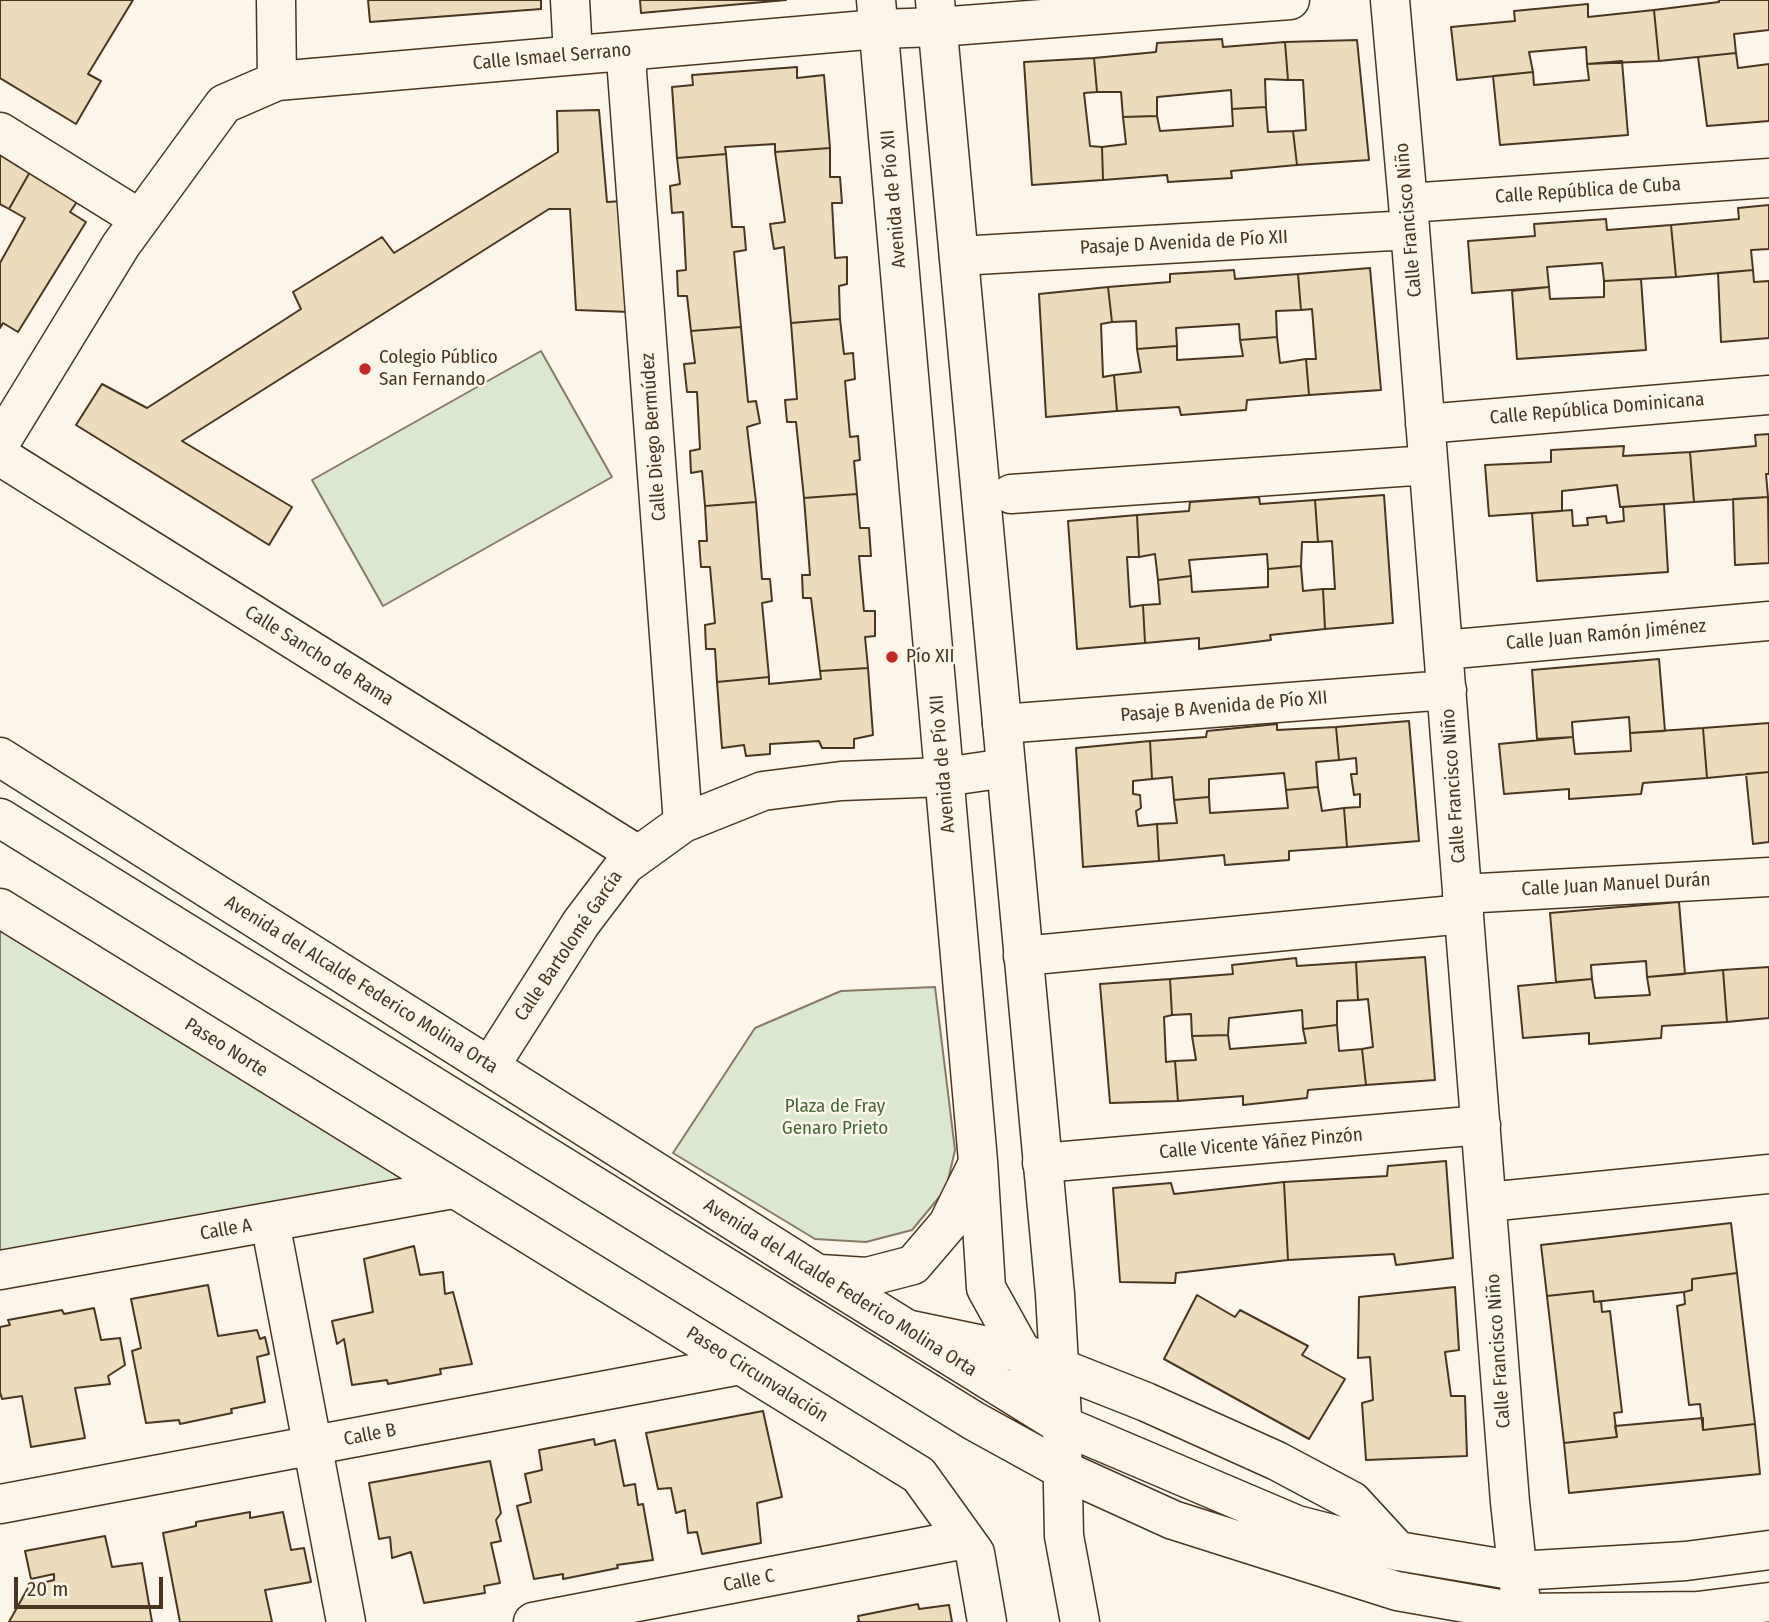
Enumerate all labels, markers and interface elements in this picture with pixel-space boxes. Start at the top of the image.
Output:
street label: Calle Ismael Serrano [472,39,632,75]
street label: Avenida de Pío XII [877,129,911,269]
street label: Calle Francisco Niño [1391,142,1427,298]
street label: Calle República de Cuba [1494,173,1682,209]
street label: Pasaje D Avenida de Pío XII [1079,226,1289,260]
place label: Colegio Público San Fernando [379,347,498,391]
street label: Calle Diego Bermúdez [637,352,671,522]
marker: Colegio Público San Fernando [357,361,373,377]
street label: Calle República Dominicana [1489,388,1705,430]
street label: Calle Sancho de Rama [240,601,398,711]
street label: Calle Juan Ramón Jiménez [1505,615,1707,655]
place label: Pío XII [906,646,954,668]
marker: Pío XII [884,649,900,665]
street label: Pasaje B Avenida de Pío XII [1120,687,1328,727]
street label: Avenida de Pío XII [926,694,960,834]
street label: Calle Francisco Niño [1437,708,1471,864]
street label: Calle Bartolomé García [510,866,628,1026]
street label: Calle Juan Manuel Durán [1521,869,1711,901]
street label: Avenida del Alcalde Federico Molina Orta [220,891,502,1079]
street label: Paseo Norte [180,1014,272,1082]
park label: Plaza de Fray Genaro Prieto [782,1096,888,1140]
street label: Calle Vicente Yáñez Pinzón [1158,1124,1364,1164]
street label: Avenida del Alcalde Federico Molina Orta [699,1194,981,1382]
street label: Calle A [198,1214,254,1246]
street label: Calle Francisco Niño [1482,1273,1516,1429]
street label: Paseo Circunvalación [682,1322,832,1428]
street label: Calle B [342,1419,398,1451]
scale bar [18,1562,166,1606]
street label: Calle C [721,1565,777,1597]
text: 20 m [27,1576,68,1602]

